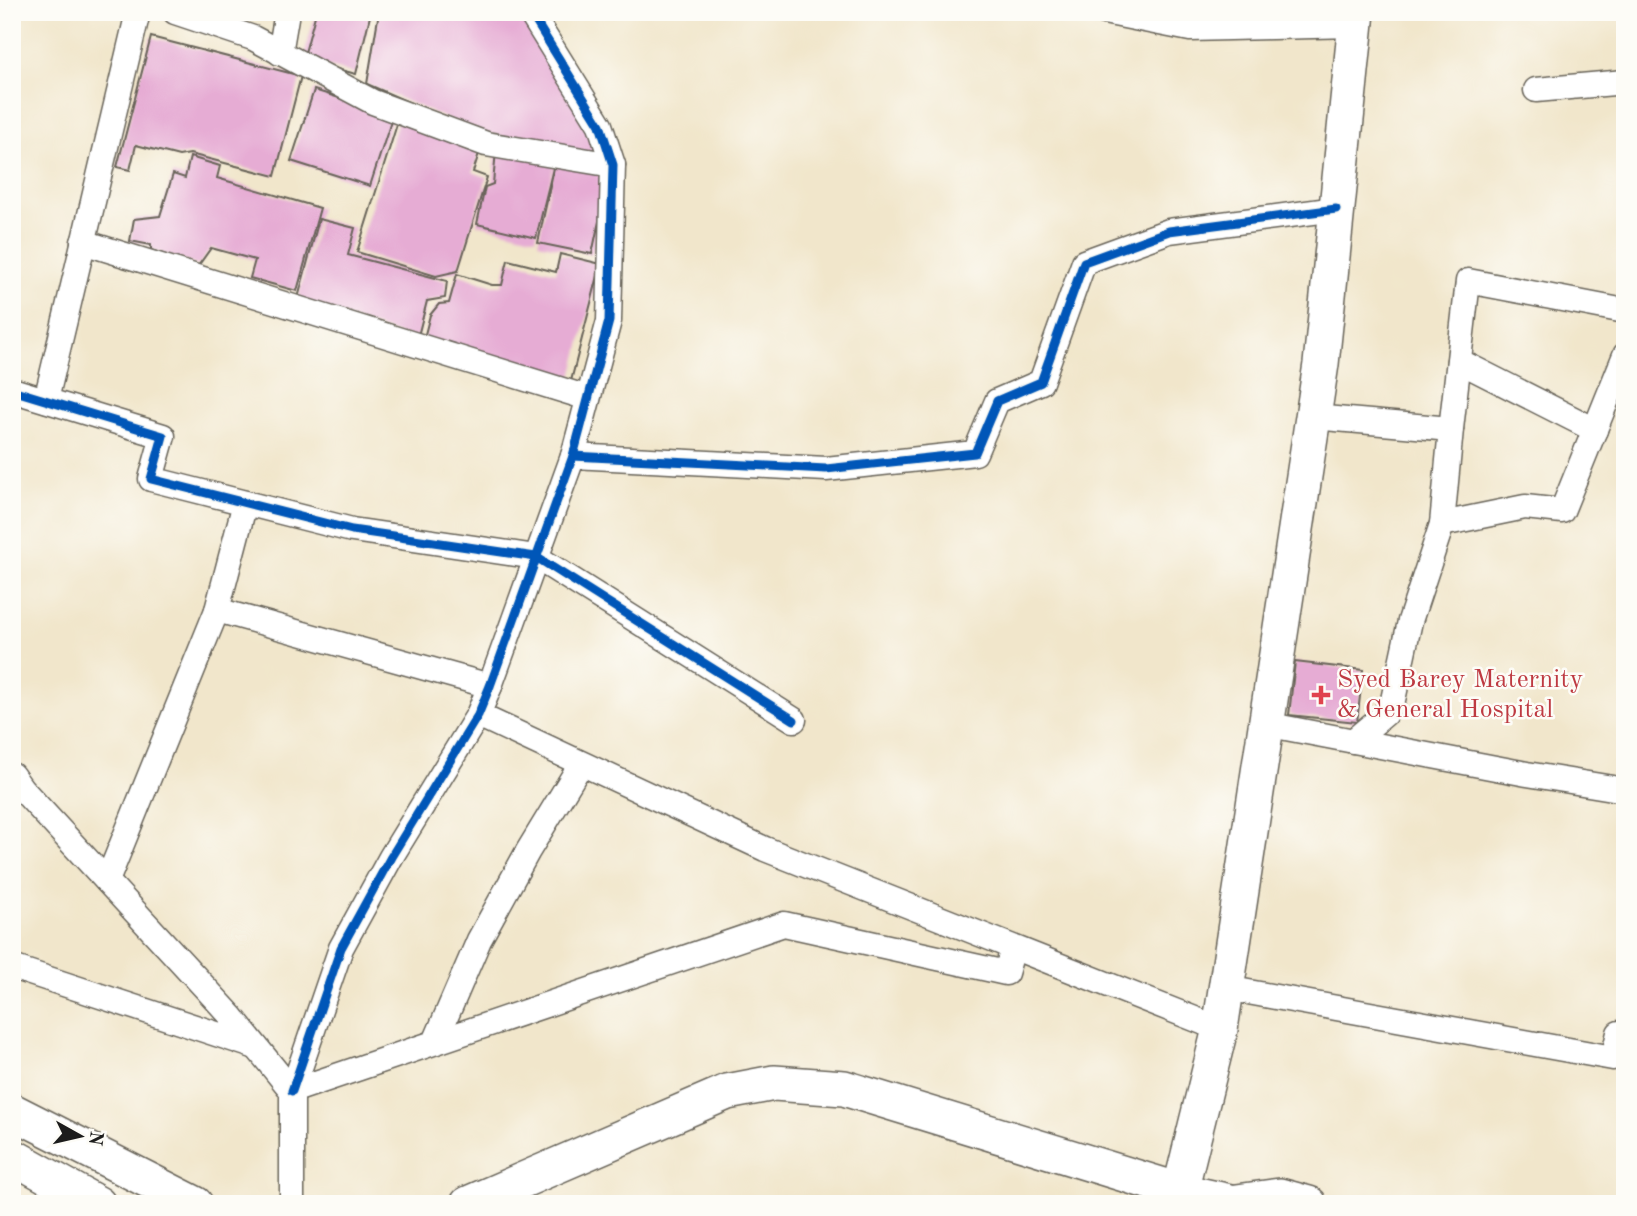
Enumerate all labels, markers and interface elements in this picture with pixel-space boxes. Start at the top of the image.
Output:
place label: Syed Barey Maternity & General Hospital [1337,667,1583,723]
marker: Syed Barey Maternity & General Hospital [1311,685,1331,705]
north arrow [46,1100,116,1170]
text: N [84,1130,105,1147]

